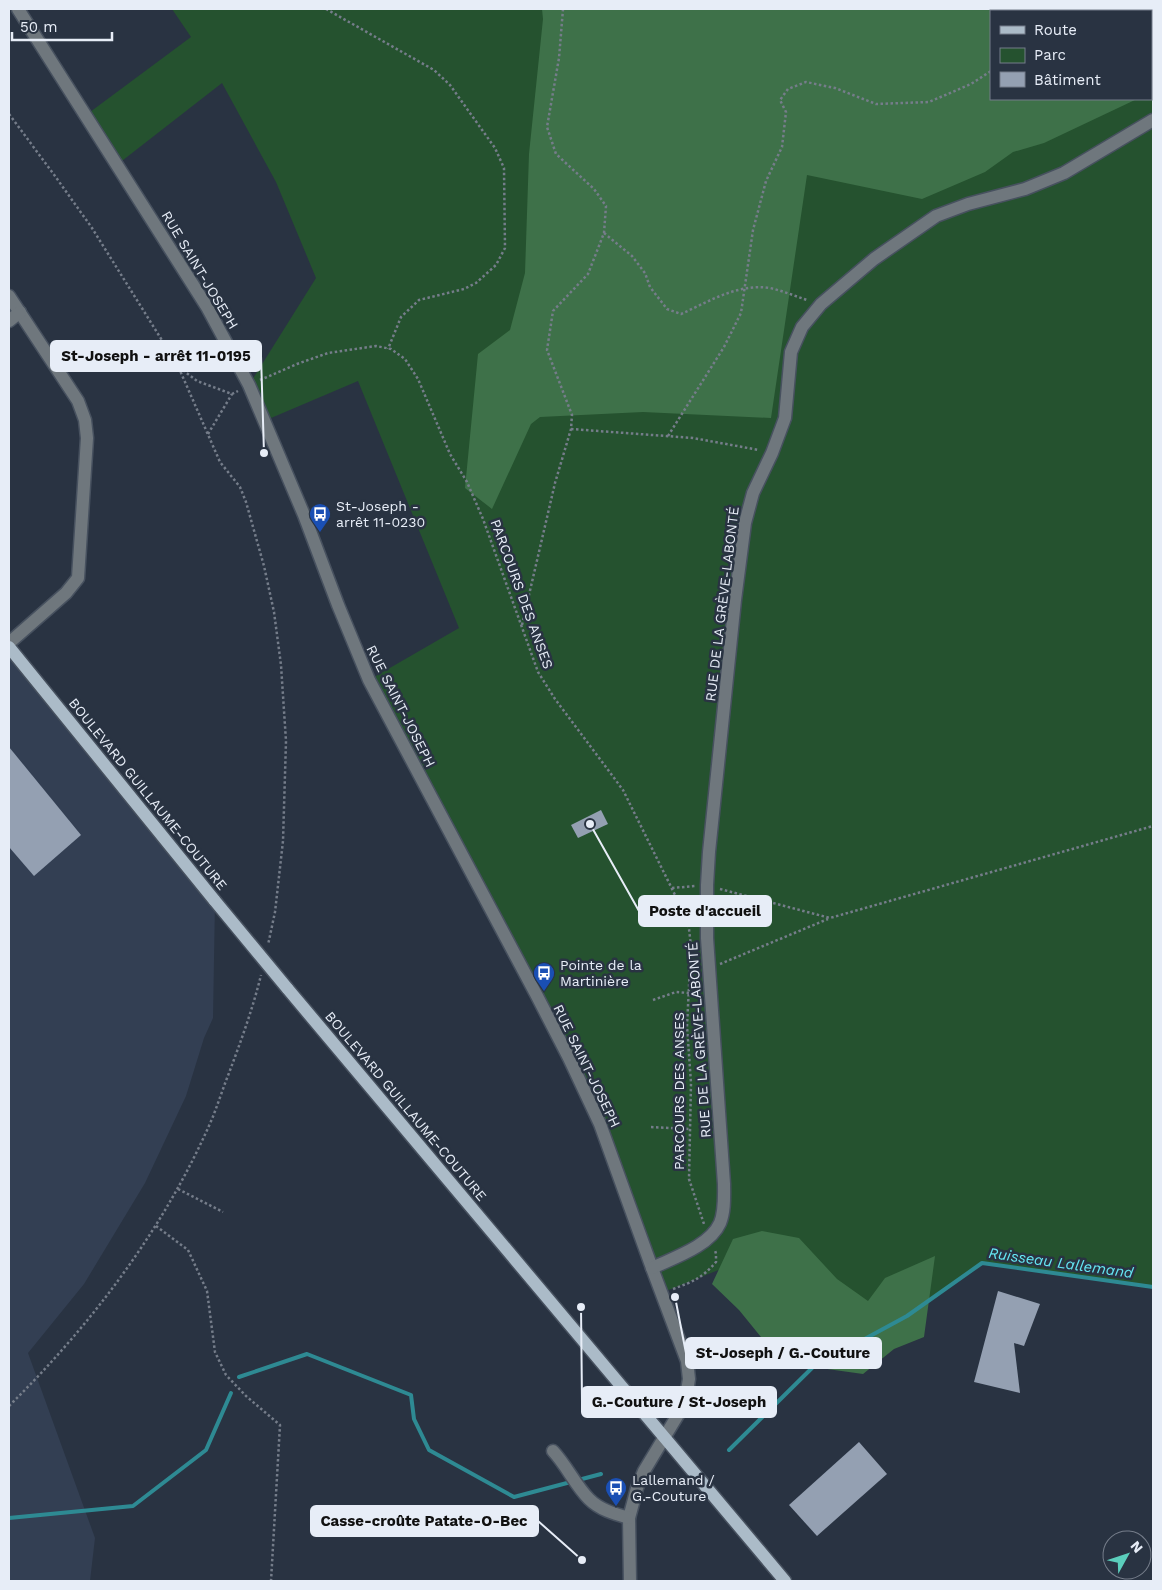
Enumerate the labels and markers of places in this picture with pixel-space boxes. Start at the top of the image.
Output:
callout: St-Joseph - arrêt 11-0195 [51,341,261,371]
place label: St-Joseph - arrêt 11-0230 [336,498,425,530]
bus stop icon: St-Joseph - arrêt 11-0230 [308,502,332,533]
callout: Poste d'accueil [639,896,771,926]
place label: Pointe de la Martinière [560,957,642,989]
bus stop icon: Pointe de la Martinière [532,961,556,992]
callout: St-Joseph / G.-Couture [686,1338,881,1368]
callout: G.-Couture / St-Joseph [582,1387,776,1417]
place label: Lallemand / G.-Couture [632,1472,715,1504]
bus stop icon: Lallemand / G.-Couture [604,1476,628,1507]
callout: Casse-croûte Patate-O-Bec [311,1506,538,1536]

